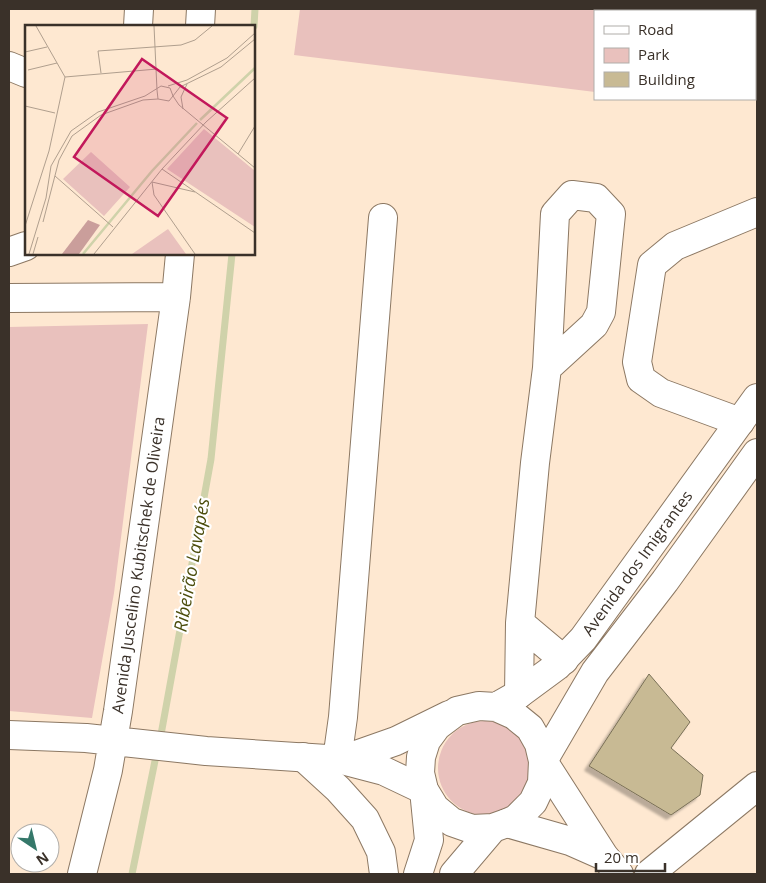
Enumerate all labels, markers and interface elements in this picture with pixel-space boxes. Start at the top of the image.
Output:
legend [594,10,756,100]
text: Road [638,19,674,39]
inset map [25,25,255,255]
text: Park [638,44,669,64]
text: Building [638,69,695,89]
street label: Avenida Juscelino Kubitschek de Oliveira [106,415,170,715]
street label: Avenida dos Imigrantes [577,486,697,640]
water label: Ribeirão Lavapés [167,496,215,634]
north arrow [10,823,60,873]
scale bar [596,840,665,872]
text: 20 m [604,847,639,867]
text: N [33,848,53,870]

